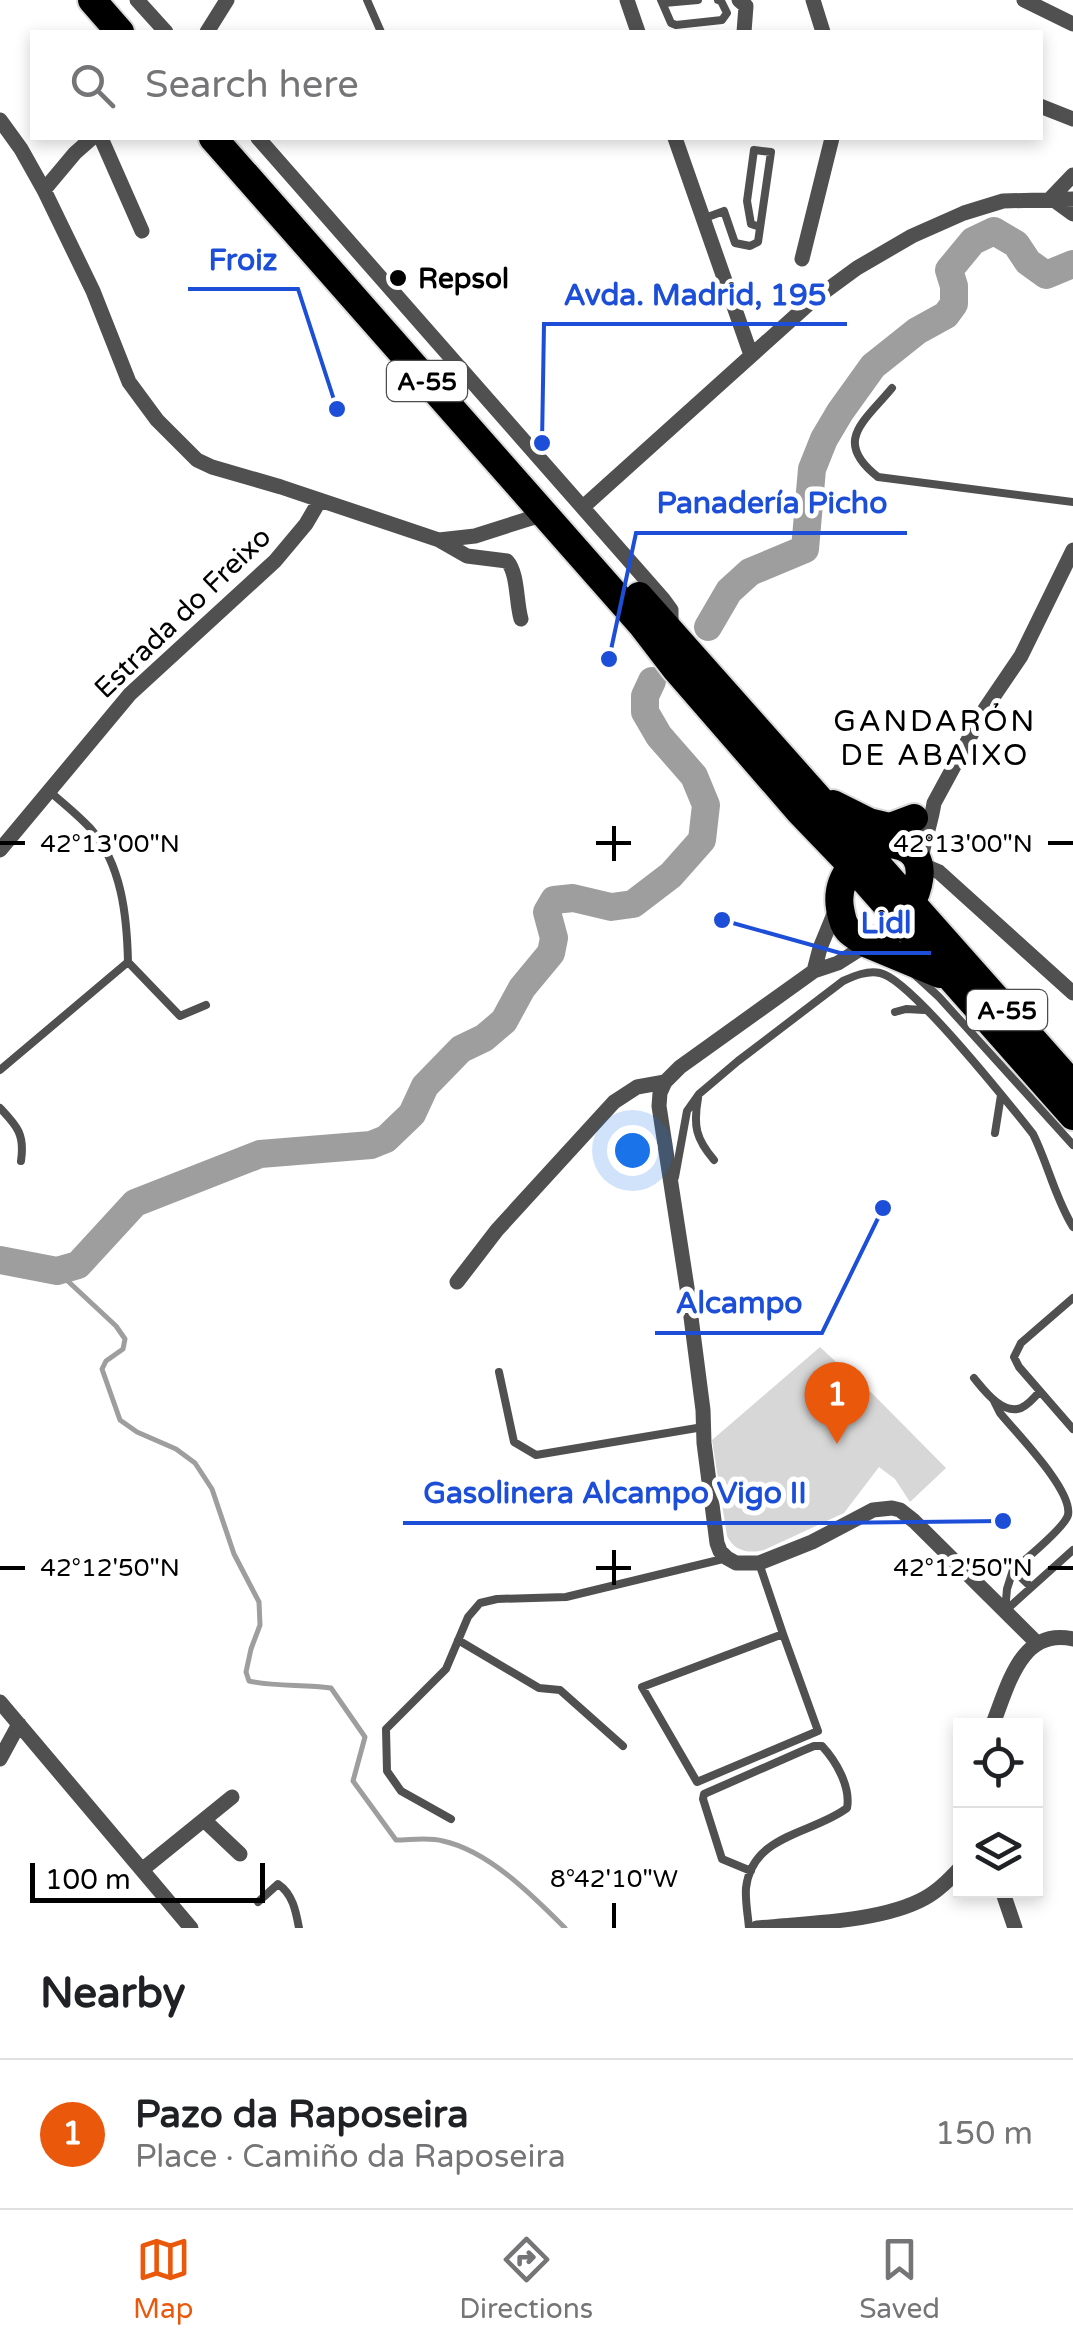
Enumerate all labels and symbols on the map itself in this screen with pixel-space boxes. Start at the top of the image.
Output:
callout: Froiz [188,229,298,289]
text: Froiz [208,242,278,279]
place label: Repsol [418,262,509,296]
callout: Avda. Madrid, 195 [544,264,847,324]
marker: Repsol [387,267,409,289]
text: Avda. Madrid, 195 [563,277,827,314]
road number: A-55 [387,361,467,401]
callout: Panadería Picho [636,473,907,533]
text: Panadería Picho [657,485,887,522]
street label: Estrada do Freixo [87,520,278,706]
district label: GANDARÓN DE ABAIXO [833,703,1037,774]
text: 42°13'00"N [40,829,180,859]
text: 42°13'00"N [893,829,1033,859]
callout: Lidl [840,893,931,953]
text: Lidl [860,905,912,942]
road number: A-55 [967,990,1047,1030]
your location [607,1125,658,1176]
callout: Alcampo [655,1273,822,1333]
text: Alcampo [675,1285,803,1322]
pin: 1 [804,1362,870,1444]
callout: Gasolinera Alcampo Vigo II [403,1463,826,1523]
text: Gasolinera Alcampo Vigo II [423,1475,807,1512]
text: 42°12'50"N [40,1553,180,1583]
text: 42°12'50"N [893,1553,1033,1583]
scale bar [30,1858,265,1902]
text: 8°42'10"W [550,1864,678,1894]

